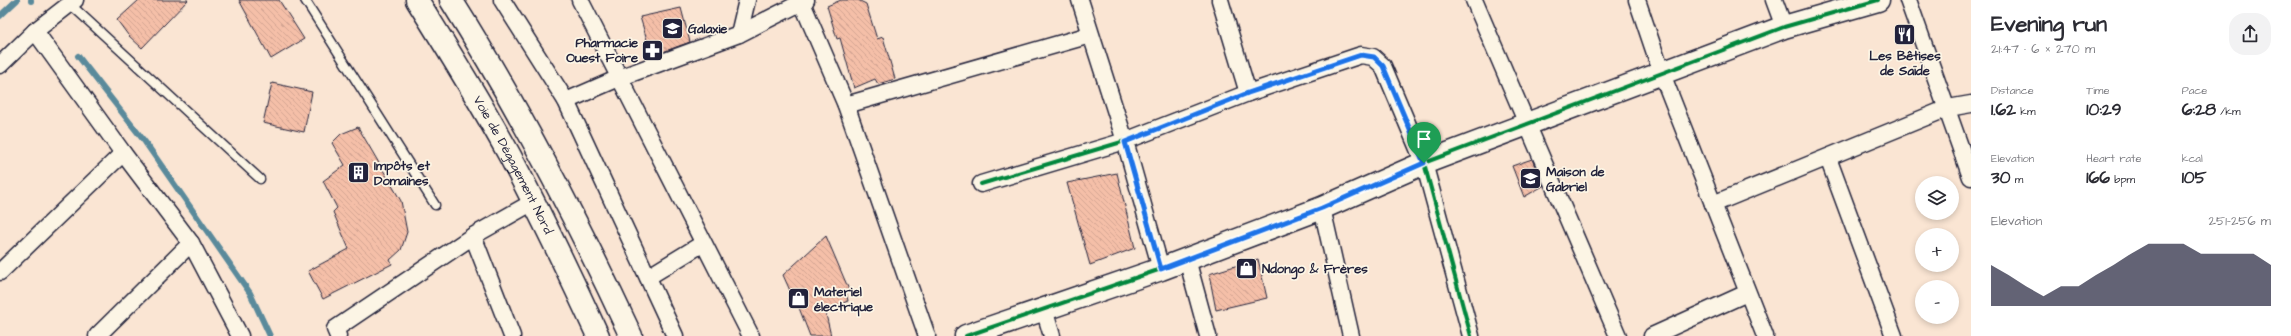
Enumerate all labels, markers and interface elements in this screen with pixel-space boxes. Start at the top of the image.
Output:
text: Evening run [1991,9,2107,40]
button: share [2229,13,2271,55]
school or university icon: Galaxie [660,16,686,42]
place label: Galaxie [688,20,727,38]
restaurant icon: Les Bêtises de Saïde [1892,21,1918,47]
place label: Pharmacie Ouest Foire [566,34,638,67]
pharmacy icon: Pharmacie Ouest Foire [640,37,666,63]
text: 21:47 · 6 × 270 m [1991,40,2095,58]
place label: Les Bêtises de Saïde [1869,47,1941,80]
text: Distance [1991,83,2034,98]
text: Time [2086,83,2109,98]
text: Pace [2182,83,2207,98]
street label: Voie de Dégagement Nord [469,92,557,238]
text: 1.62 [1991,98,2016,122]
text: 10:29 [2086,98,2121,122]
text: 6:28 [2182,98,2216,122]
text: km [2016,104,2036,119]
text: /km [2216,104,2241,119]
pin [1407,122,1441,163]
icon: arrive [1413,128,1435,150]
text: Elevation [1991,151,2034,166]
text: Heart rate [2086,151,2142,166]
text: kcal [2182,151,2203,166]
place label: Impôts et Domaines [374,157,431,190]
building icon: Impôts et Domaines [346,160,372,186]
place label: Maison de Gabriel [1546,163,1605,196]
school or university icon: Maison de Gabriel [1517,166,1543,192]
text: 30 [1991,166,2010,190]
text: 166 [2086,166,2110,190]
text: 105 [2182,166,2207,190]
text: m [2010,172,2023,187]
text: bpm [2110,172,2135,187]
map controls [1915,176,1959,324]
button: layers [1915,176,1959,220]
text: Elevation [1991,212,2042,230]
text: 251–256 m [2209,212,2271,230]
button: + [1915,228,1959,272]
shop icon: Ndongo & Frères [1234,256,1260,282]
place label: Ndongo & Frères [1262,260,1368,280]
button: − [1915,280,1959,324]
place label: Materiel électrique [813,283,873,317]
shop icon: Materiel électrique [785,286,811,312]

